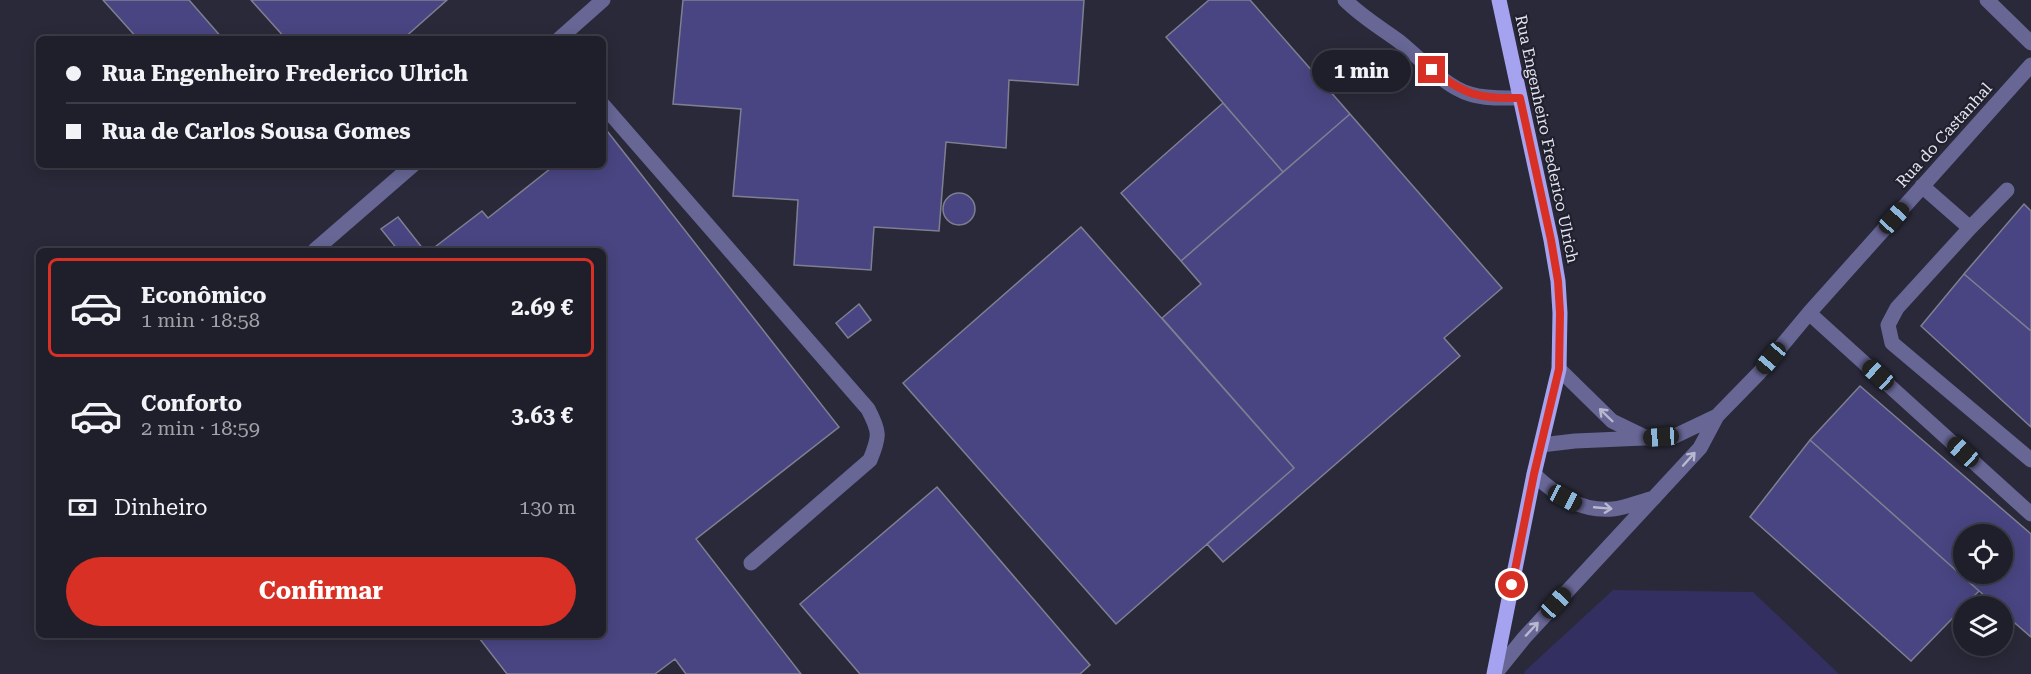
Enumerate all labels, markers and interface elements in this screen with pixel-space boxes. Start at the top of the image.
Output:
street label: Rua Engenheiro Frederico Ulrich [1511,13,1583,265]
callout: 1 min [1312,49,1411,91]
route end [1418,56,1445,83]
text: 1 min [1334,59,1389,83]
text: Rua Engenheiro Frederico Ulrich [102,61,468,86]
street label: Rua do Castanhal [1892,79,1996,191]
text: Rua de Carlos Sousa Gomes [102,119,411,144]
car [1875,199,1913,237]
icon: car [69,281,123,335]
text: Econômico [141,283,267,308]
text: 2.69 € [511,295,573,320]
text: 1 min · 18:58 [141,308,260,332]
car [1753,338,1789,378]
car [1859,356,1897,394]
icon: car [69,389,123,443]
text: Conforto [141,391,242,416]
text: 3.63 € [511,403,573,428]
one-way arrow [1599,408,1614,422]
text: 2 min · 18:59 [141,416,260,440]
car [1642,427,1680,447]
car [1944,433,1982,471]
one-way arrow [1682,452,1696,467]
car [1545,482,1585,514]
icon: cash [66,491,99,524]
text: Dinheiro [114,495,208,520]
text: 130 m [519,495,576,519]
one-way arrow [1592,503,1612,514]
map controls [1953,524,2013,656]
button: locate [1953,524,2013,584]
button: Confirmar [66,557,576,626]
route start [1498,571,1525,598]
car [1537,584,1575,622]
button: layers [1953,596,2013,656]
one-way arrow [1525,622,1539,637]

